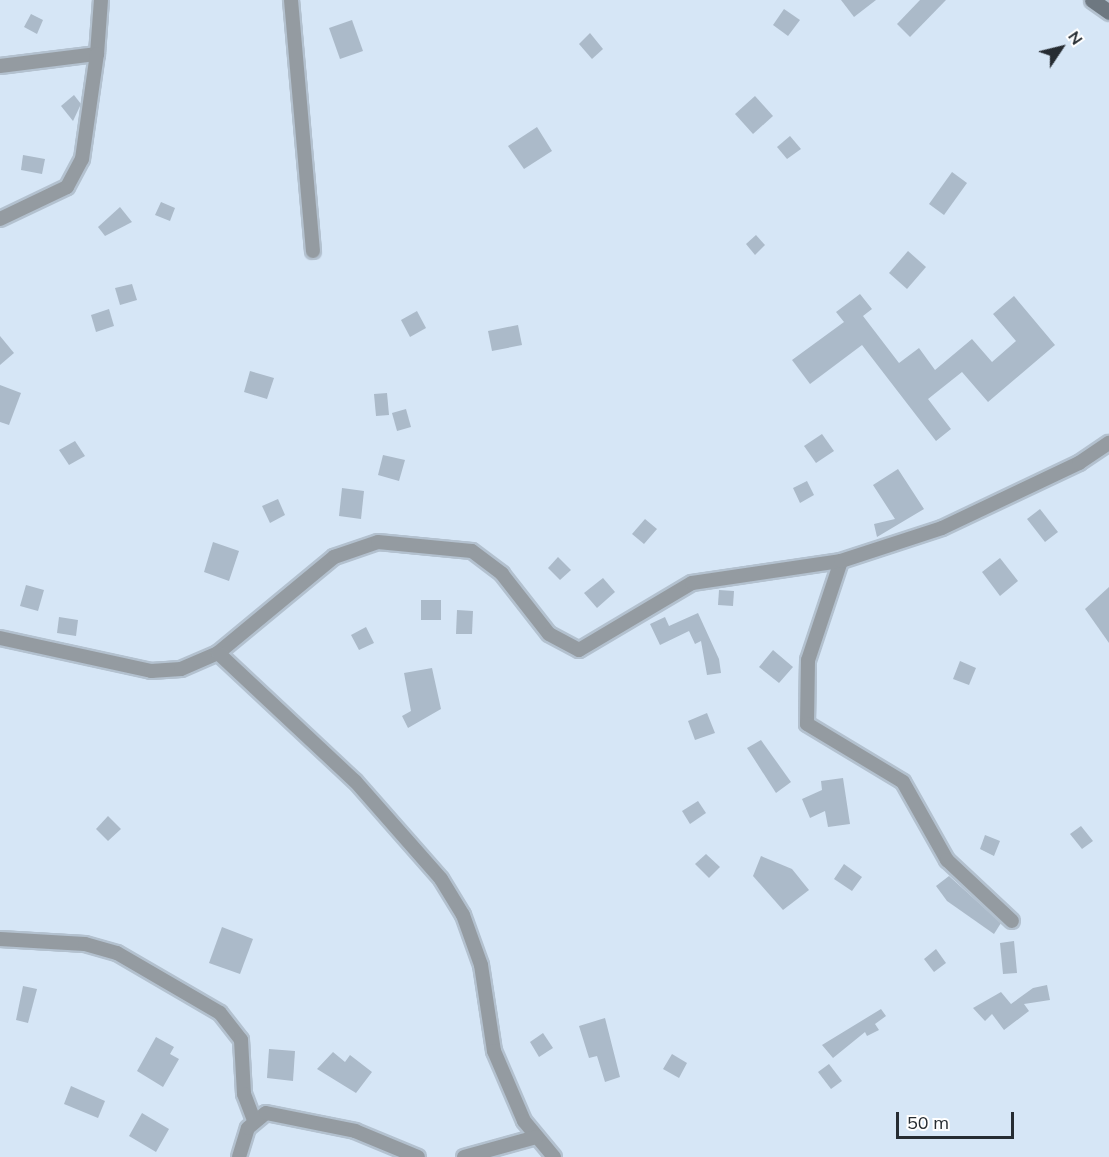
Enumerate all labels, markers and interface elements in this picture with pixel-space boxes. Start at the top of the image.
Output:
north arrow [1031,18,1091,78]
text: N [1064,27,1087,48]
scale bar [899,1100,1018,1138]
text: 50 m [907,1111,949,1134]

